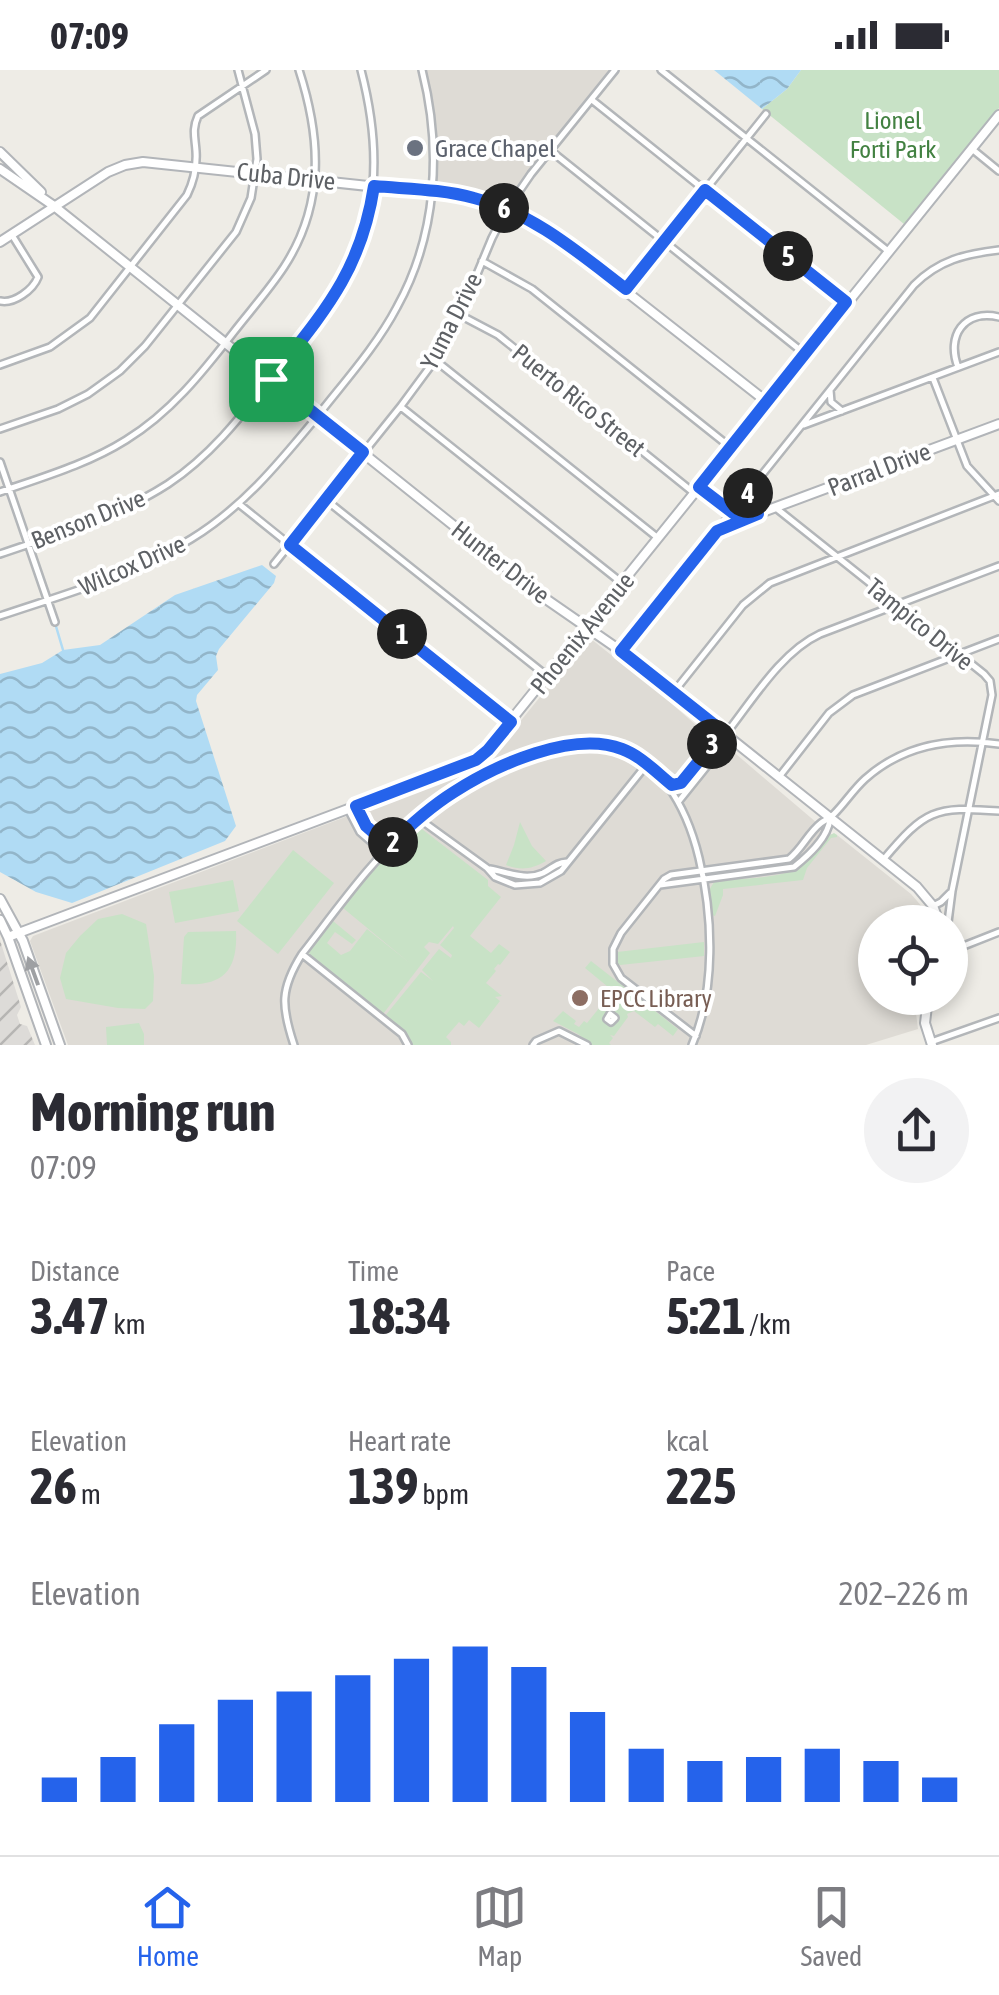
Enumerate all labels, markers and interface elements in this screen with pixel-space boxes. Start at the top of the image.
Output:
text: 07:09 [50,14,129,57]
park label: Lionel Forti Park [850,106,936,163]
place label: Grace Chapel [435,134,556,162]
marker: Grace Chapel [404,137,426,159]
street label: Cuba Drive [235,157,337,195]
pin: 6 [479,183,529,233]
text: 6 [497,192,511,224]
pin: 5 [763,231,813,281]
text: 5 [781,240,795,272]
street label: Yuma Drive [415,268,487,374]
pin [229,337,314,422]
street label: Puerto Rico Street [507,338,651,462]
icon: arrive [244,352,299,407]
street label: Parral Drive [824,437,934,501]
pin: 4 [723,468,773,518]
text: 4 [741,477,755,509]
street label: Benson Drive [27,484,149,554]
street label: Hunter Drive [447,515,555,609]
street label: Wilcox Drive [75,529,189,601]
street label: Phoenix Avenue [525,567,639,699]
street label: Tampico Drive [861,572,979,676]
pin: 1 [377,609,427,659]
text: 1 [395,618,409,650]
pin: 3 [687,719,737,769]
text: 3 [705,728,719,760]
pin: 2 [368,817,418,867]
text: 2 [386,826,400,858]
map controls [858,905,968,1015]
button: locate [858,905,968,1015]
one-way arrow [25,955,40,985]
place label: EPCC Library [600,984,712,1012]
marker: EPCC Library [569,987,591,1009]
button: share [864,1078,969,1183]
text: Morning run [30,1080,276,1143]
text: 07:09 [30,1149,97,1186]
text: Distance [30,1255,120,1287]
text: Time [348,1255,399,1287]
text: Pace [666,1255,715,1287]
text: 3.47 [30,1287,109,1345]
text: 18:34 [348,1287,451,1345]
text: 5:21 [666,1287,745,1345]
text: km [109,1308,146,1340]
text: /km [745,1308,791,1340]
text: Elevation [30,1425,127,1457]
text: Heart rate [348,1425,451,1457]
text: kcal [666,1425,709,1457]
text: 26 [30,1457,77,1515]
text: 139 [348,1457,419,1515]
text: 225 [666,1457,737,1515]
text: m [77,1478,101,1510]
text: bpm [419,1478,469,1510]
text: Elevation [30,1575,141,1612]
text: 202–226 m [839,1575,969,1612]
tab: Home [137,1880,199,1972]
tab: Map [472,1880,527,1972]
tab: Saved [800,1880,862,1972]

